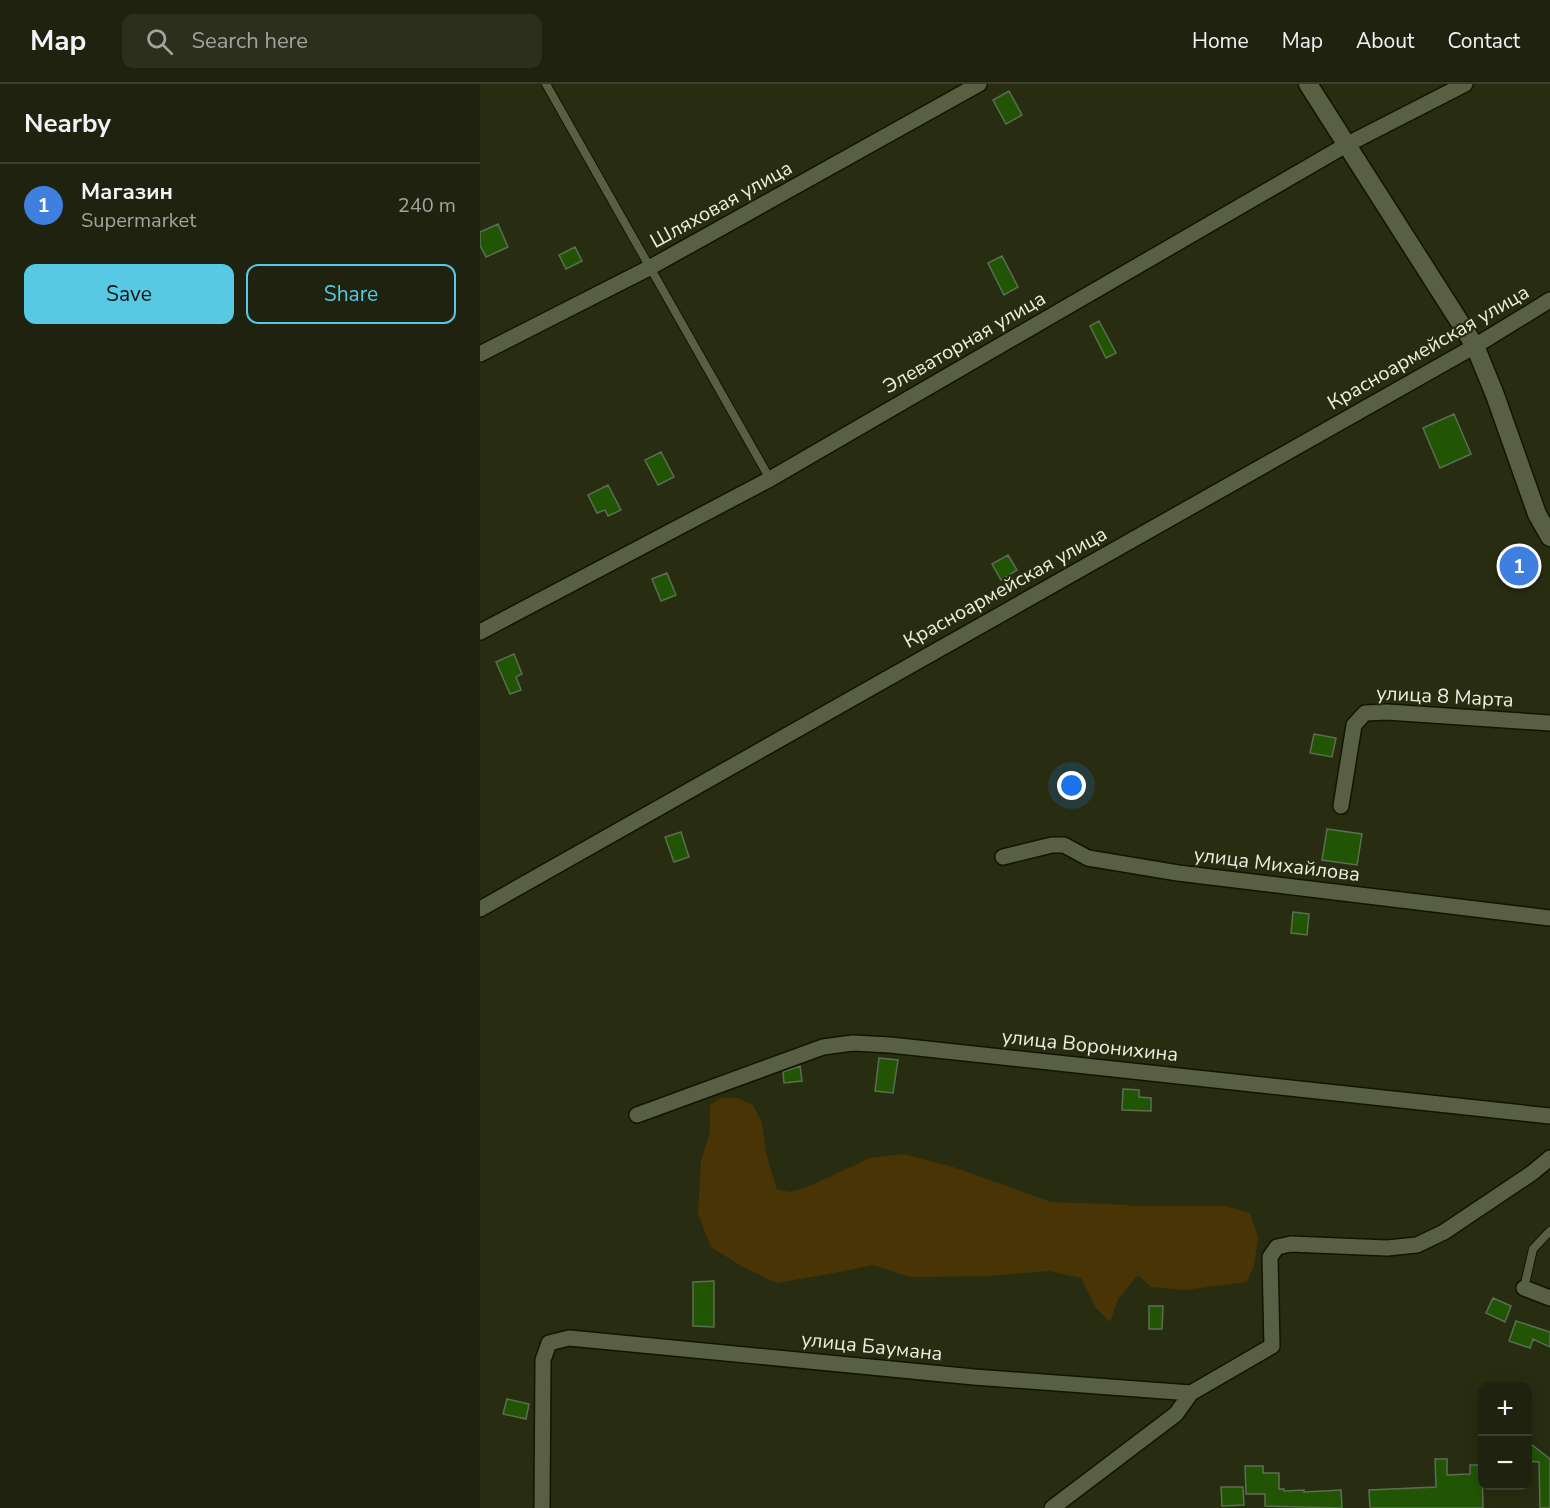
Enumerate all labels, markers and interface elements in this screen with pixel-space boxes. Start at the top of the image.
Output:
search box [122,14,542,68]
text: Map [30,22,86,60]
icon: search [143,25,176,58]
text: Search here [191,26,308,56]
text: Home [1192,27,1249,55]
text: Map [1282,27,1323,55]
text: About [1356,27,1414,55]
text: Contact [1447,27,1520,55]
text: Nearby [24,106,111,141]
street label: Шляховая улица [645,154,797,255]
text: Магазин [81,177,173,207]
text: 1 [38,192,50,219]
text: 240 m [398,192,456,219]
text: Supermarket [81,207,196,234]
button: Save [24,264,234,324]
button: Share [246,264,456,324]
street label: Красноармейская улица [1322,279,1534,416]
street label: Элеваторная улица [878,285,1050,400]
street label: Красноармейская улица [899,520,1112,655]
pin: 1 [1500,544,1538,588]
street label: улица 8 Марта [1376,679,1514,714]
your location [1057,771,1086,800]
street label: улица Михайлова [1192,841,1362,888]
street label: улица Воронихина [1000,1023,1180,1068]
street label: улица Баумана [800,1326,944,1367]
map controls [1478,1382,1532,1490]
button: + [1478,1382,1532,1436]
button: − [1478,1436,1532,1490]

